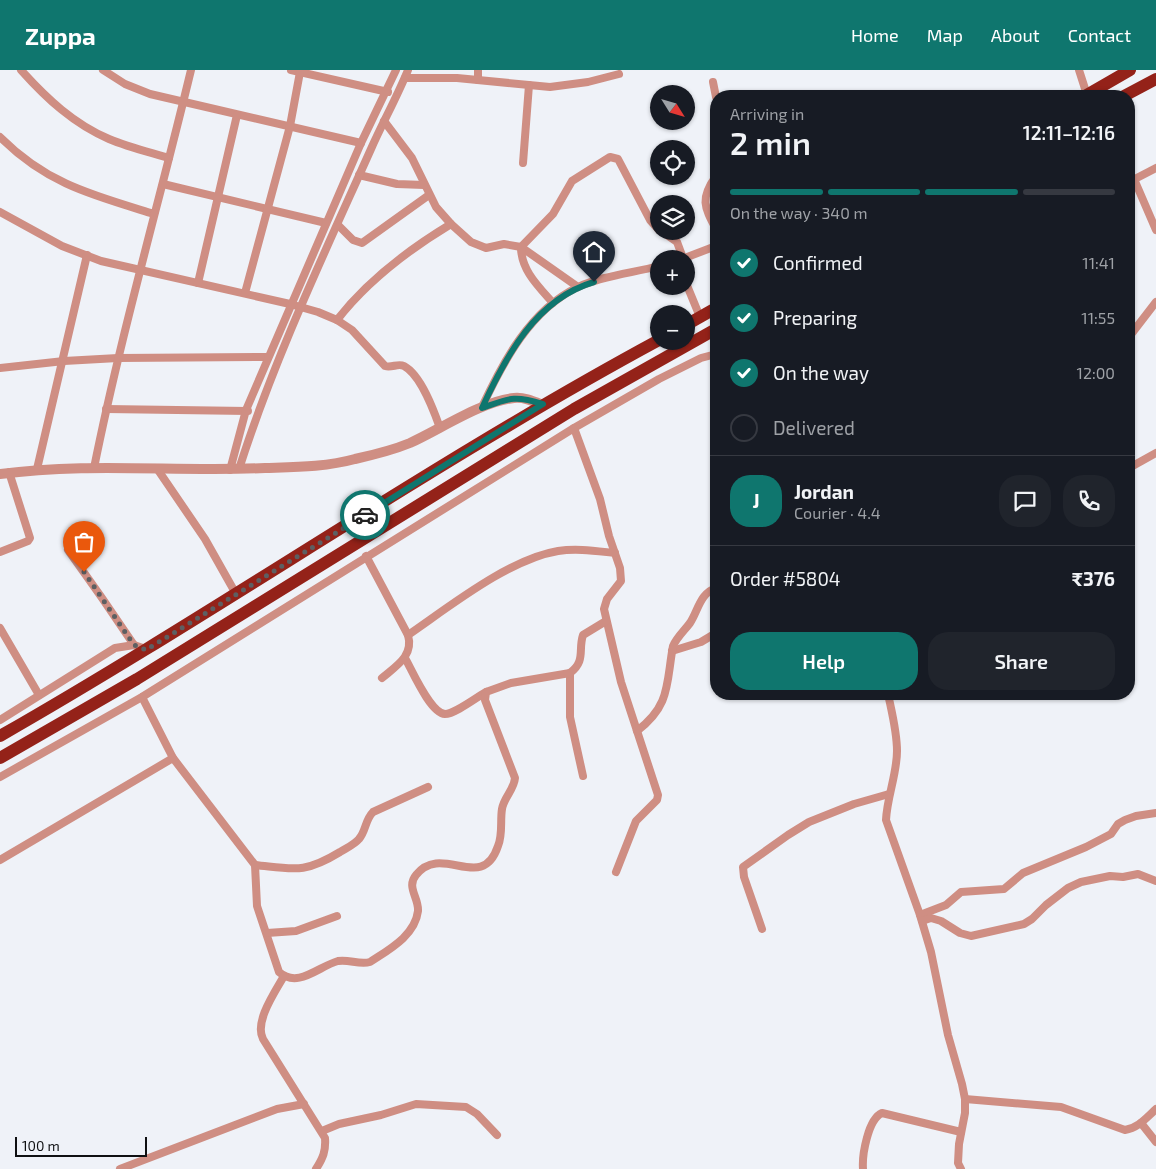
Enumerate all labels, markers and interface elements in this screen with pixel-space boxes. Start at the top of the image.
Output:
text: Zuppa [25,21,96,50]
text: Home [851,24,899,46]
text: Map [927,24,963,46]
text: About [991,24,1040,46]
text: Contact [1068,24,1131,46]
north arrow [650,85,695,130]
map controls [650,85,695,350]
text: Arriving in [730,104,804,123]
text: 12:11–12:16 [1023,121,1115,144]
text: 2 min [730,123,811,161]
button: locate [650,140,695,185]
button: layers [650,195,695,240]
text: On the way · 340 m [730,203,867,222]
pin [573,231,615,282]
icon: home [580,238,608,266]
icon: check [730,249,758,277]
button: + [650,250,695,295]
text: Confirmed [773,251,863,274]
text: 11:41 [1082,253,1115,272]
icon: check [730,304,758,332]
button: − [650,305,695,350]
text: Preparing [773,306,857,329]
text: 11:55 [1081,308,1115,327]
icon: check [730,359,758,387]
text: On the way [773,361,869,384]
text: 12:00 [1077,363,1115,382]
text: Delivered [773,416,855,439]
button: chat [999,475,1051,527]
button: phone [1063,475,1115,527]
text: Jordan [794,480,854,503]
text: J [752,489,760,512]
courier [340,490,390,540]
icon: car [351,501,379,529]
text: Courier · 4.4 [794,503,881,522]
pin [63,521,105,572]
icon: bag [70,528,98,556]
text: Order #5804 [730,567,841,590]
text: ₹376 [1072,567,1115,590]
button: Help [730,632,918,690]
button: Share [928,632,1115,690]
scale bar [15,1134,148,1157]
text: 100 m [22,1137,60,1154]

